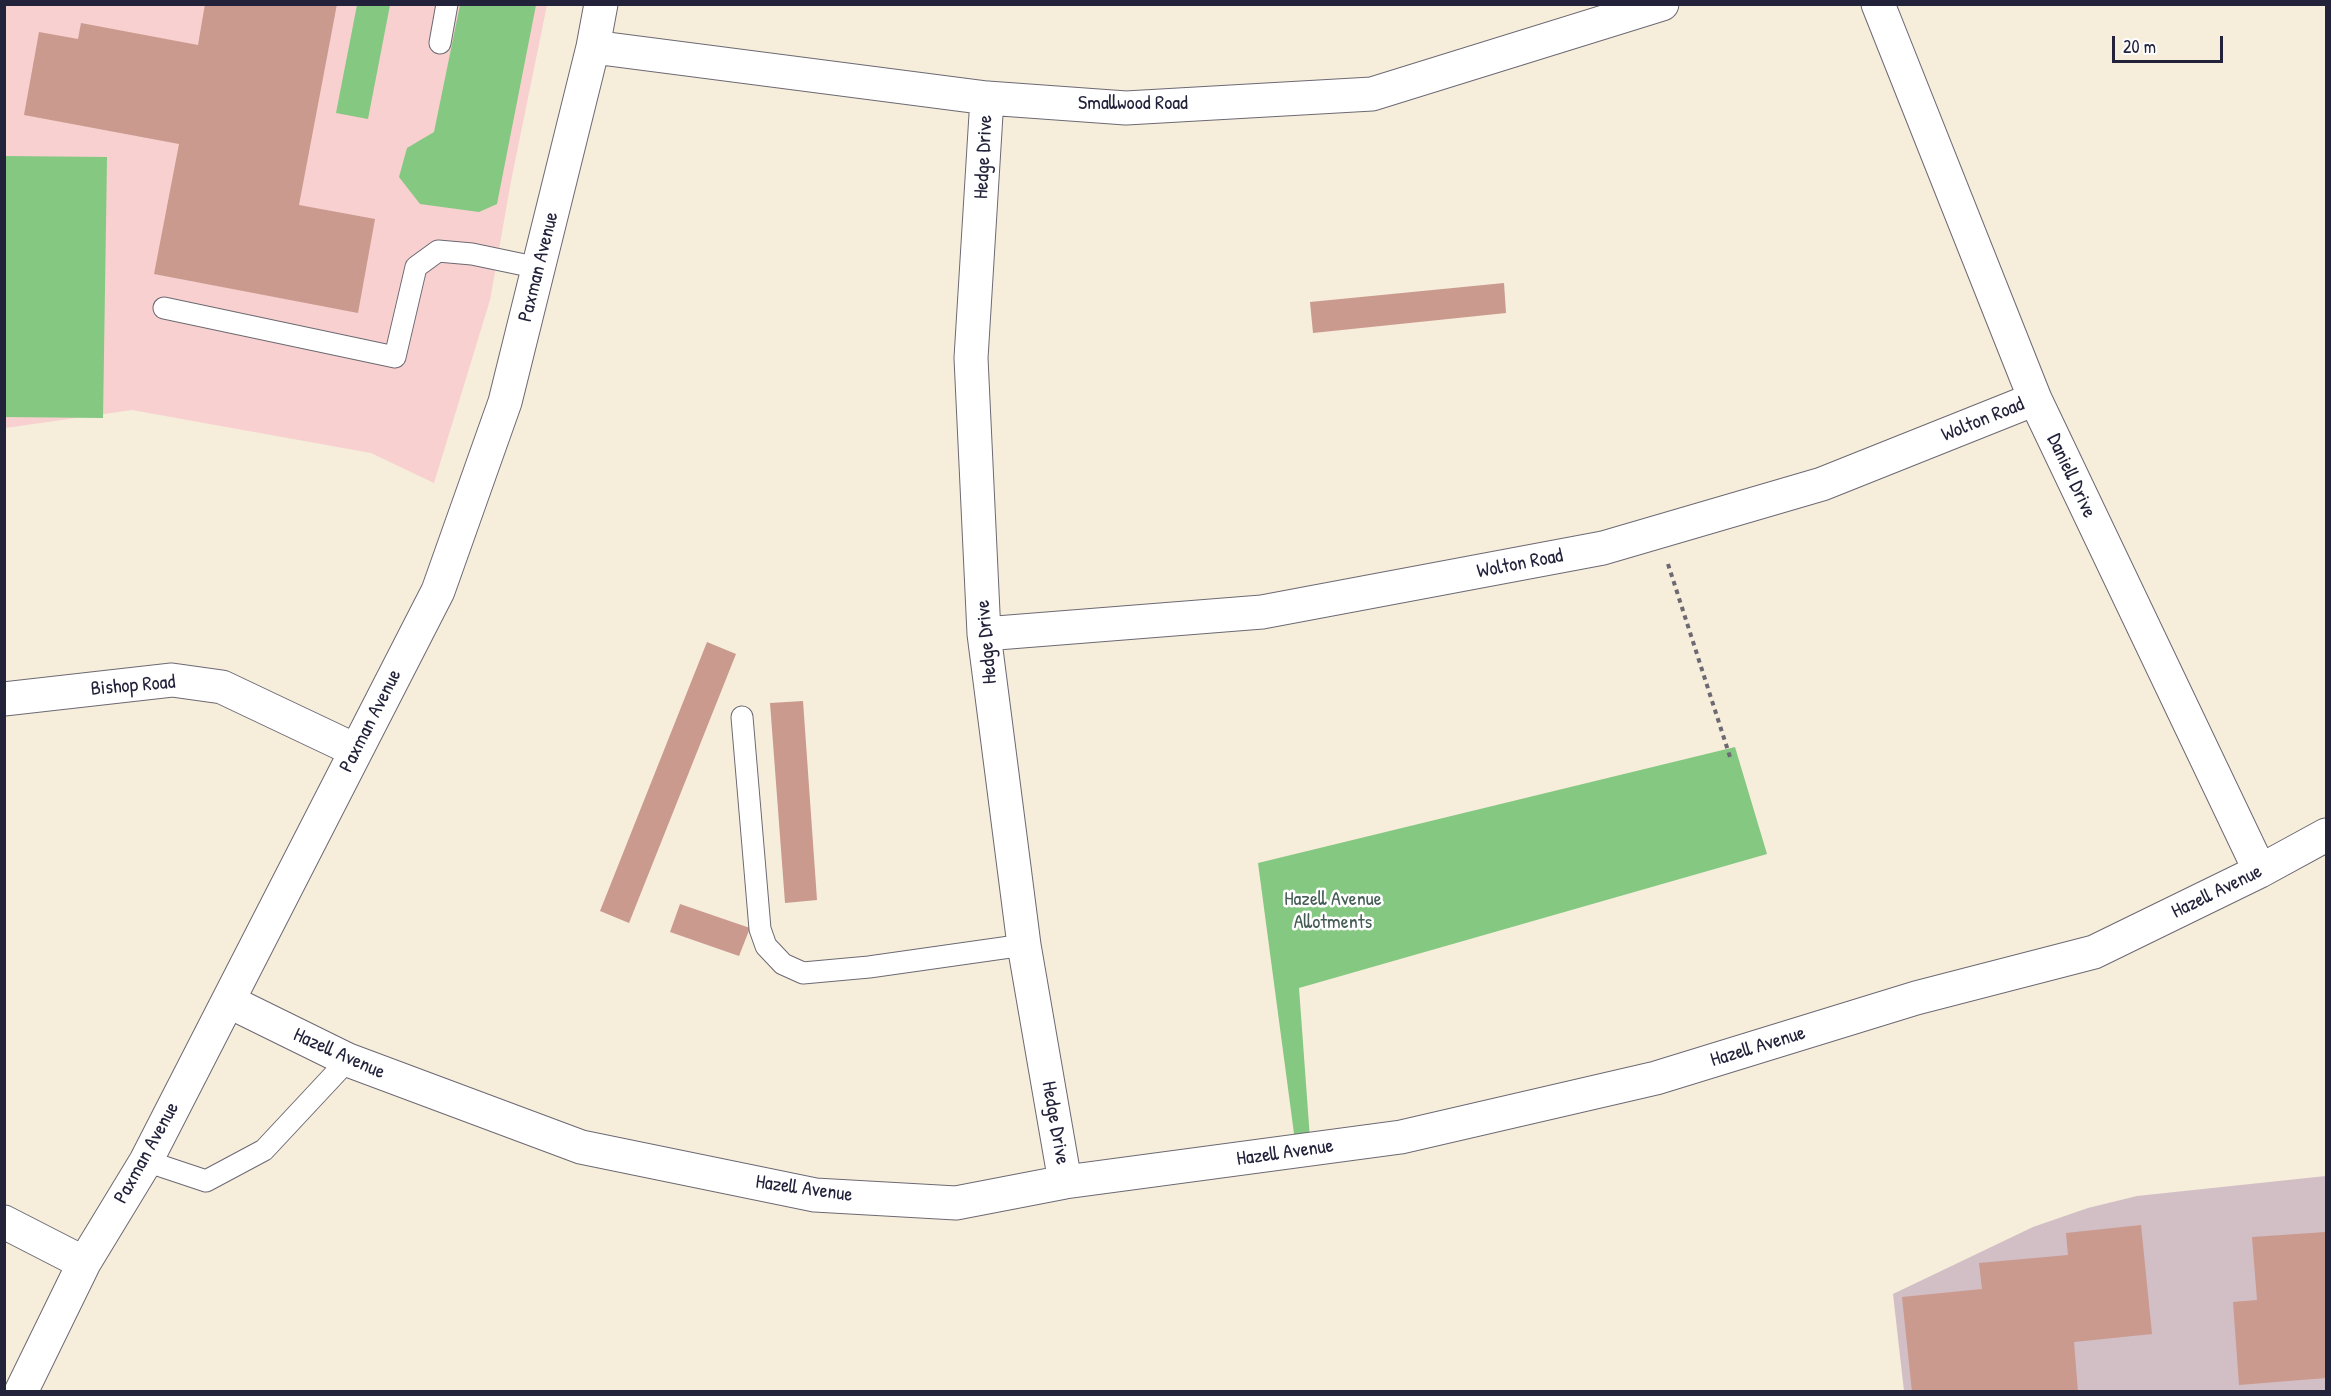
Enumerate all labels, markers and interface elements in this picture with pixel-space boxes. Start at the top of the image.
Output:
scale bar [2115,24,2226,62]
text: 20 m [2123,34,2156,59]
street label: Smallwood Road [1078,92,1188,116]
street label: Hedge Drive [970,114,998,200]
street label: Paxman Avenue [514,210,564,324]
street label: Wolton Road [1938,393,2028,447]
street label: Daniell Drive [2041,430,2101,522]
street label: Wolton Road [1475,544,1565,584]
street label: Hedge Drive [971,599,1003,685]
street label: Paxman Avenue [335,666,407,776]
street label: Bishop Road [90,670,176,702]
street label: Hazell Avenue [2168,860,2266,924]
park label: Hazell Avenue Allotments [1284,888,1382,935]
street label: Hazell Avenue [1708,1021,1808,1073]
street label: Hazell Avenue [290,1023,388,1085]
street label: Hedge Drive [1036,1079,1074,1167]
street label: Paxman Avenue [109,1098,185,1208]
street label: Hazell Avenue [1235,1134,1335,1172]
street label: Hazell Avenue [754,1170,854,1208]

